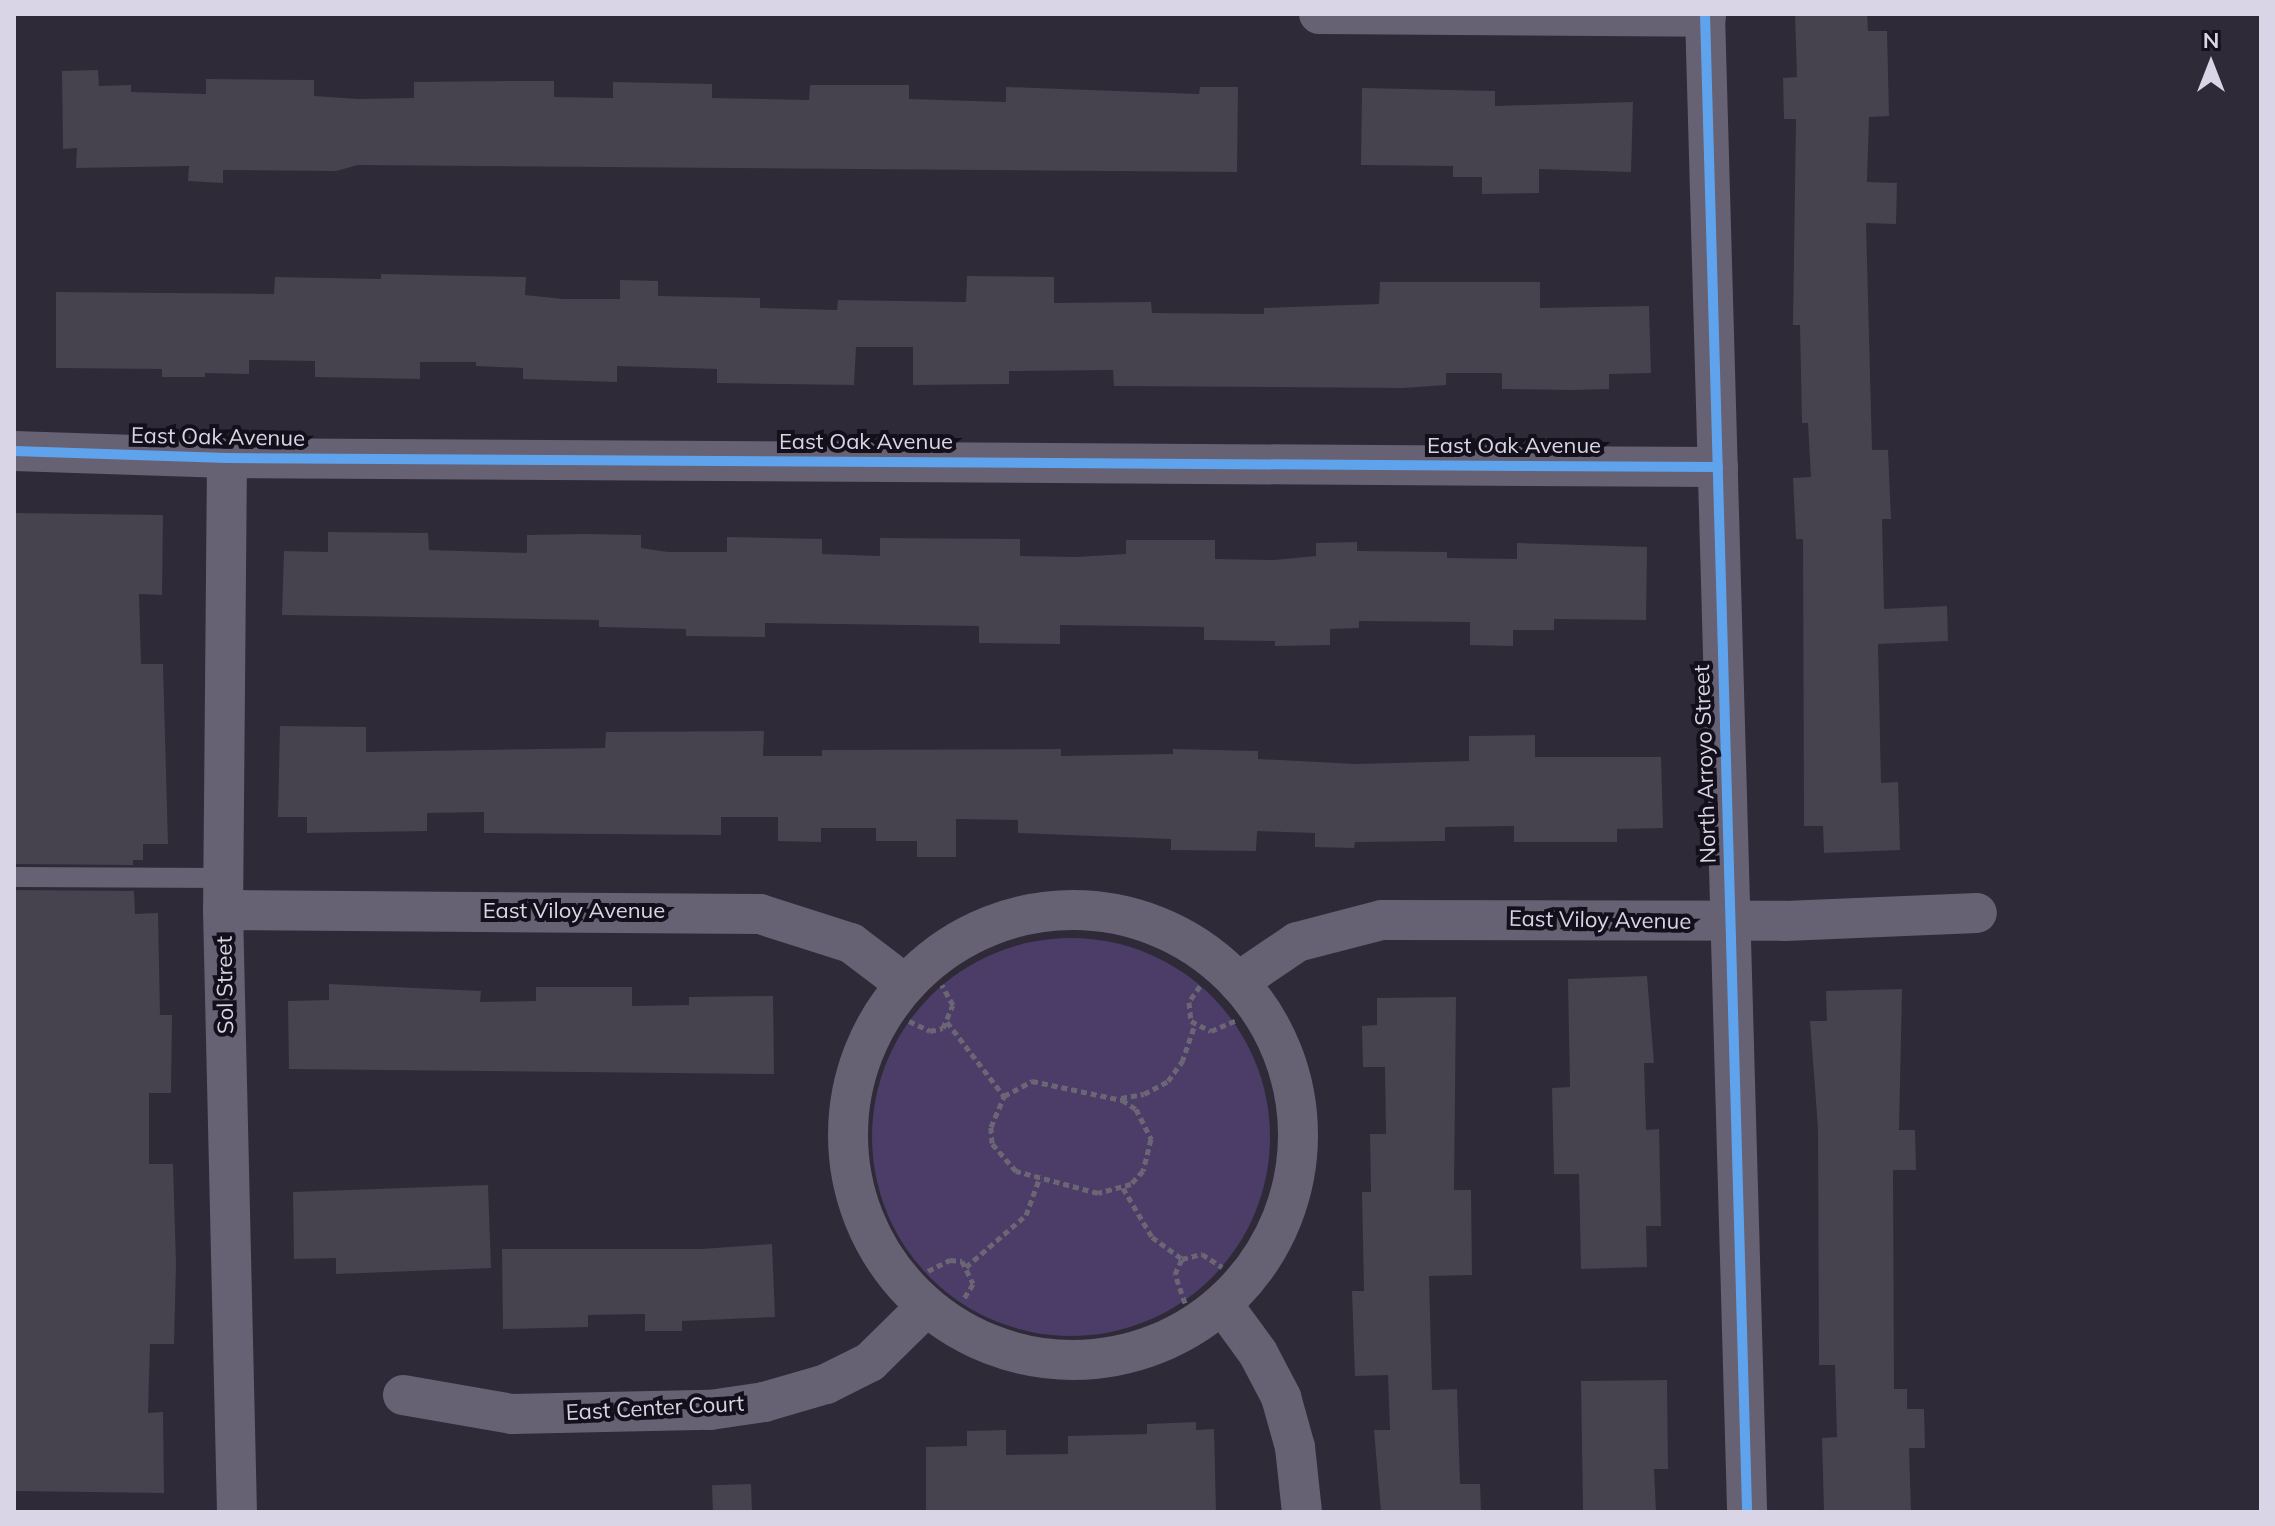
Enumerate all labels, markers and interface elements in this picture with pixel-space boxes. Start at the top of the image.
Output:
north arrow [2171,24,2251,104]
text: N [2203,26,2219,54]
street label: East Oak Avenue [131,422,305,452]
street label: East Oak Avenue [779,429,953,455]
street label: East Oak Avenue [1427,433,1601,459]
street label: North Arroyo Street [1688,664,1722,864]
street label: East Viloy Avenue [483,898,665,924]
street label: East Viloy Avenue [1509,905,1691,935]
street label: Sol Street [211,936,239,1034]
street label: East Center Court [565,1390,745,1426]

